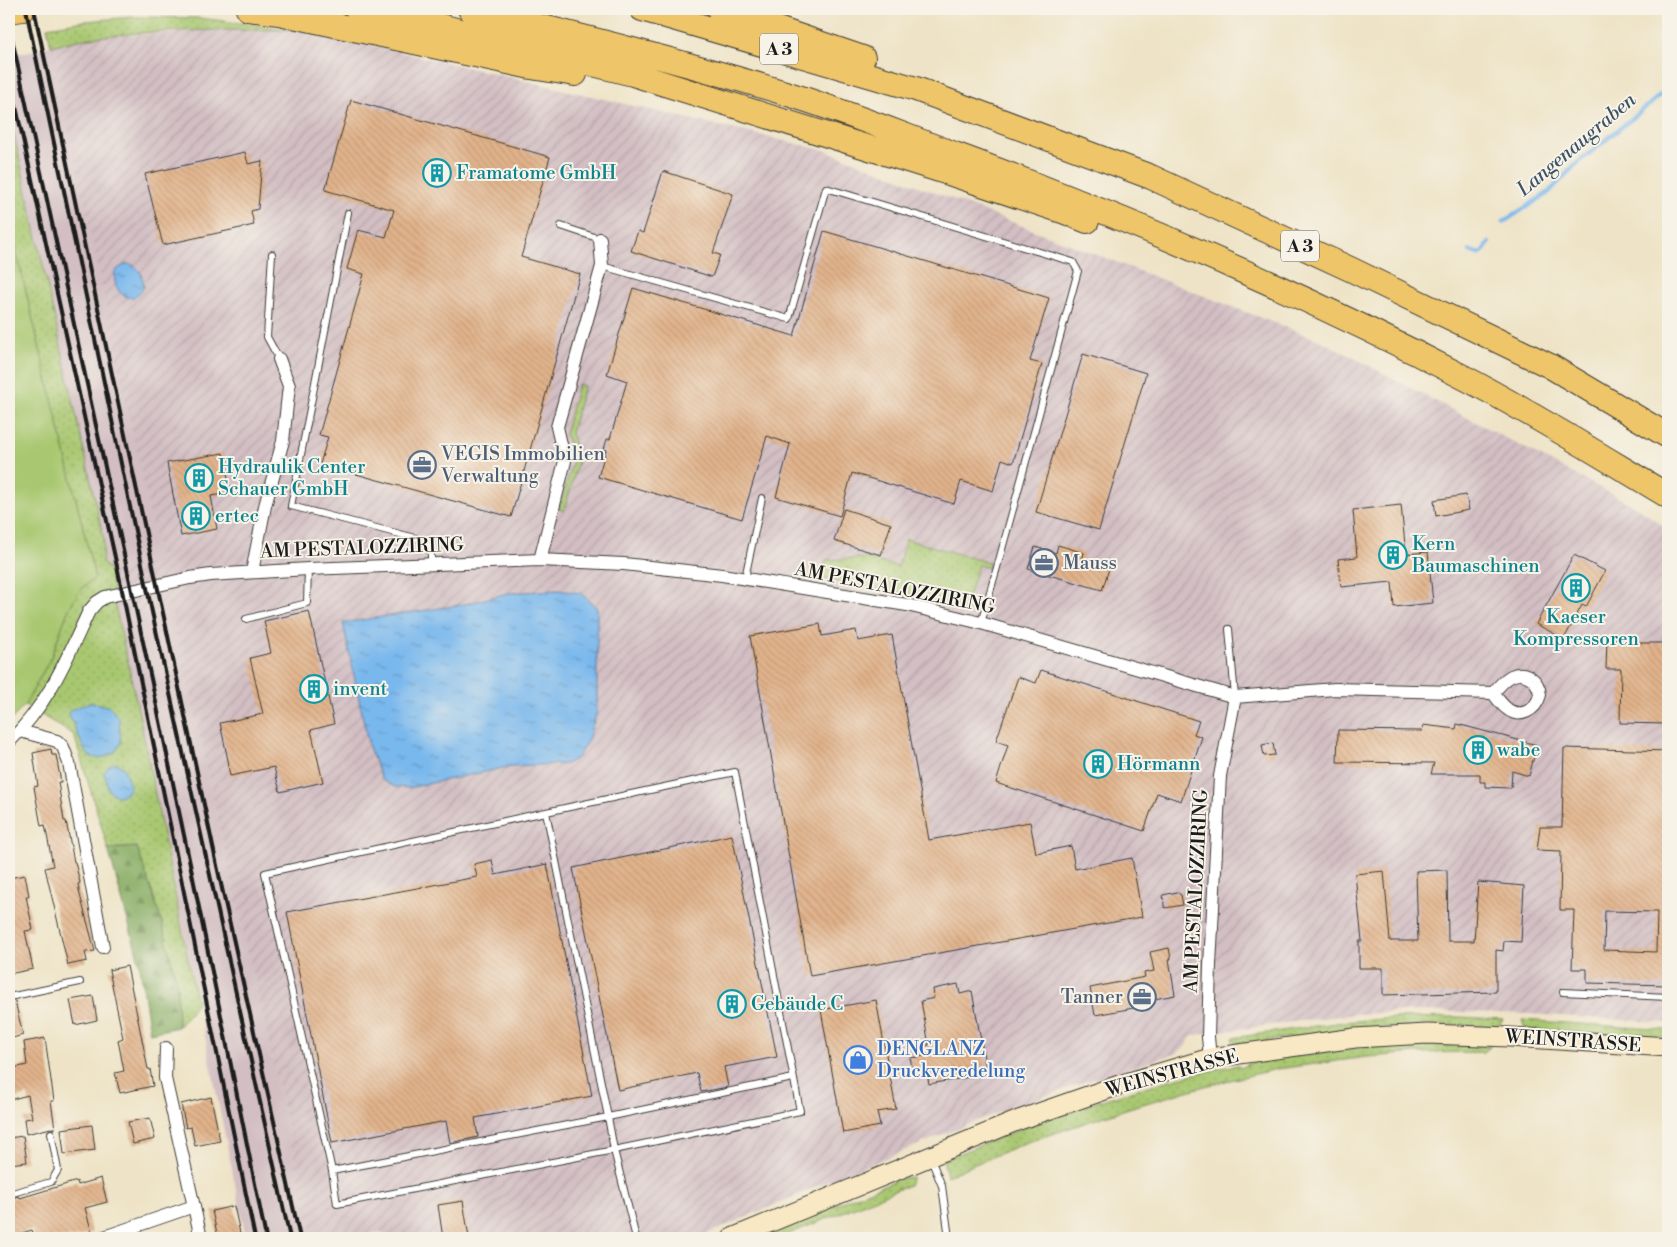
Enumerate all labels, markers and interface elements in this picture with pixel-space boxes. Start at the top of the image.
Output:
road number: A 3 [760,34,798,64]
water label: Langenaugraben [1512,87,1642,203]
building icon: Framatome GmbH [422,158,452,188]
place label: Framatome GmbH [456,161,616,185]
road number: A 3 [1281,230,1319,262]
place label: VEGIS Immobilien Verwaltung [440,442,605,488]
office icon: VEGIS Immobilien Verwaltung [407,450,437,480]
place label: Hydraulik Center Schauer GmbH [218,455,365,501]
building icon: Hydraulik Center Schauer GmbH [184,463,214,493]
building icon: ertec [181,501,211,531]
place label: ertec [215,504,259,528]
street label: AM PESTALOZZIRING [259,532,464,564]
place label: Kern Baumaschinen [1411,532,1540,578]
building icon: Kern Baumaschinen [1378,540,1408,570]
office icon: Mauss [1029,548,1059,578]
place label: Mauss [1063,551,1117,575]
street label: AM PESTALOZZIRING [792,557,997,619]
building icon: Kaeser Kompressoren [1561,573,1591,603]
place label: Kaeser Kompressoren [1513,605,1639,651]
building icon: invent [299,674,329,704]
place label: invent [333,677,388,701]
building icon: wabe [1463,735,1493,765]
place label: wabe [1496,738,1540,762]
building icon: Hörmann [1083,749,1113,779]
place label: Hörmann [1117,752,1200,776]
street label: AM PESTALOZZIRING [1179,789,1213,994]
office icon: Tanner [1127,982,1157,1012]
place label: Tanner [1061,985,1123,1009]
building icon: Gebäude C [717,989,747,1019]
place label: Gebäude C [751,992,843,1016]
street label: WEINSTRASSE [1503,1024,1642,1058]
place label: DENGLANZ Druckveredelung [877,1037,1025,1083]
street label: WEINSTRASSE [1102,1044,1241,1103]
shop icon: DENGLANZ Druckveredelung [843,1045,873,1075]

